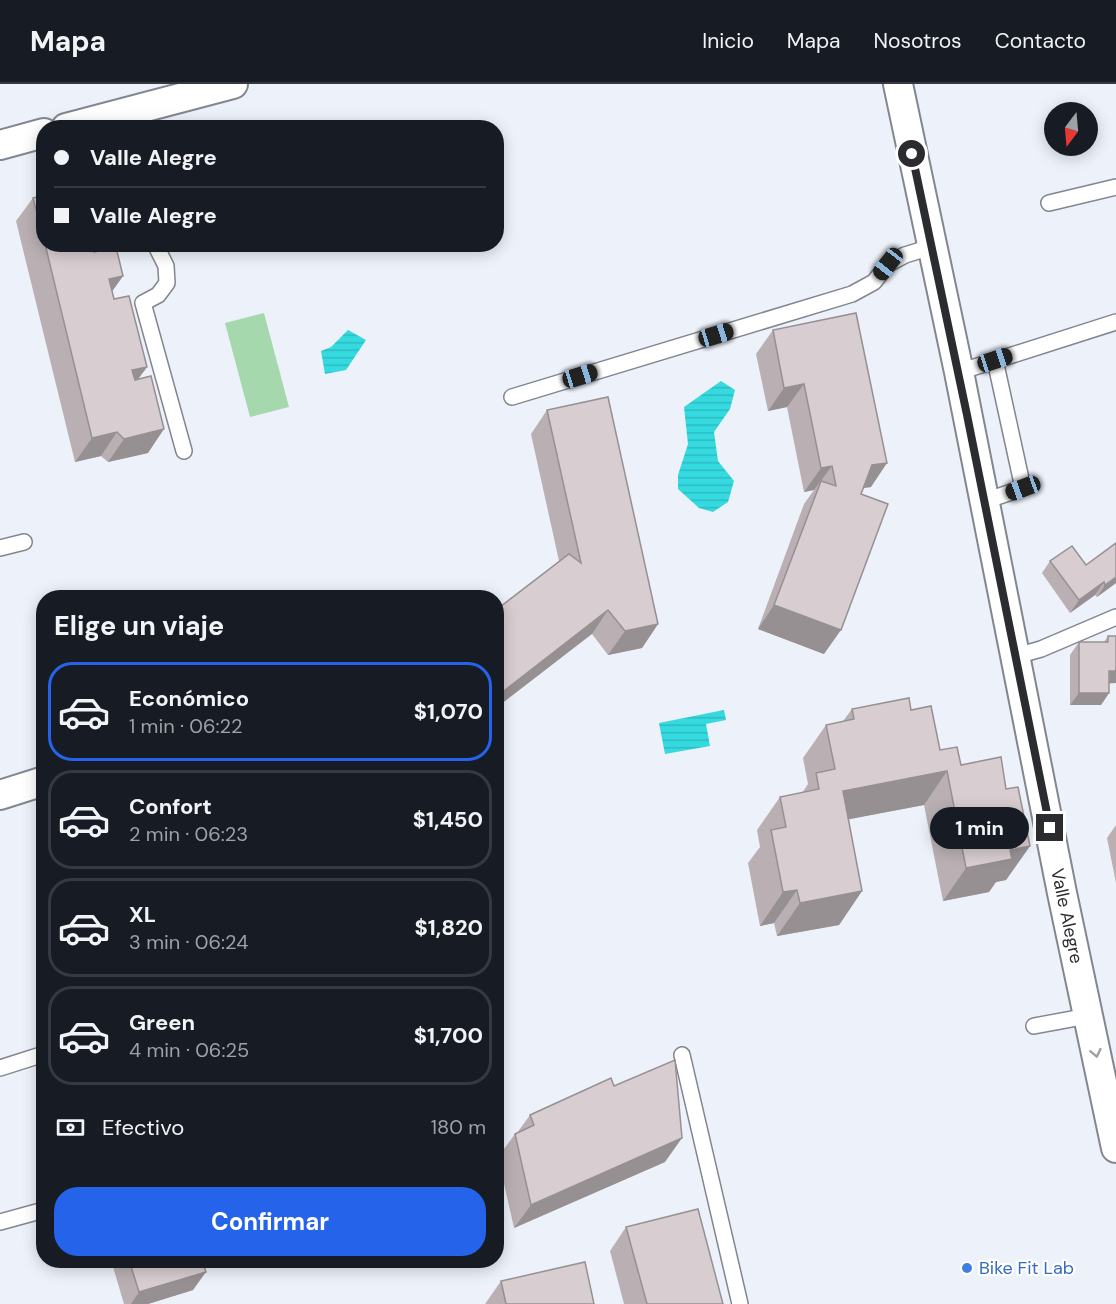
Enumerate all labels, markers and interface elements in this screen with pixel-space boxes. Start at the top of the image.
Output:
text: Mapa [30,23,106,60]
text: Inicio [702,27,754,55]
text: Mapa [787,27,841,55]
text: Nosotros [874,27,962,55]
text: Contacto [995,27,1086,55]
north arrow [1044,102,1098,156]
map controls [1044,102,1098,156]
route start [898,140,925,167]
text: Valle Alegre [90,143,217,172]
text: Valle Alegre [90,201,217,230]
car [870,244,906,284]
car [696,321,736,349]
car [975,346,1015,374]
car [560,362,600,390]
car [1003,473,1043,503]
text: Elige un viaje [54,608,224,643]
text: Económico [129,684,249,713]
icon: car [57,685,111,739]
text: $1,070 [414,697,483,726]
text: 1 min · 06:22 [129,713,243,739]
text: Confort [129,792,212,821]
icon: car [57,793,111,847]
text: $1,450 [413,805,483,834]
callout: 1 min [930,807,1029,849]
route end [1036,814,1063,841]
text: 1 min [955,815,1004,841]
text: 2 min · 06:23 [129,821,248,847]
street label: Valle Alegre [1045,866,1089,966]
text: XL [129,900,156,929]
icon: car [57,901,111,955]
text: $1,820 [414,913,483,942]
text: 3 min · 06:24 [129,929,248,955]
text: Green [129,1008,195,1037]
icon: car [57,1009,111,1063]
text: $1,700 [414,1021,483,1050]
text: 4 min · 06:25 [129,1037,249,1063]
one-way arrow [1089,1047,1102,1057]
icon: cash [54,1111,87,1144]
text: Efectivo [102,1113,184,1142]
text: 180 m [431,1114,486,1140]
button: Confirmar [54,1187,486,1256]
place label: Bike Fit Lab [979,1256,1074,1280]
marker: Bike Fit Lab [960,1261,974,1275]

